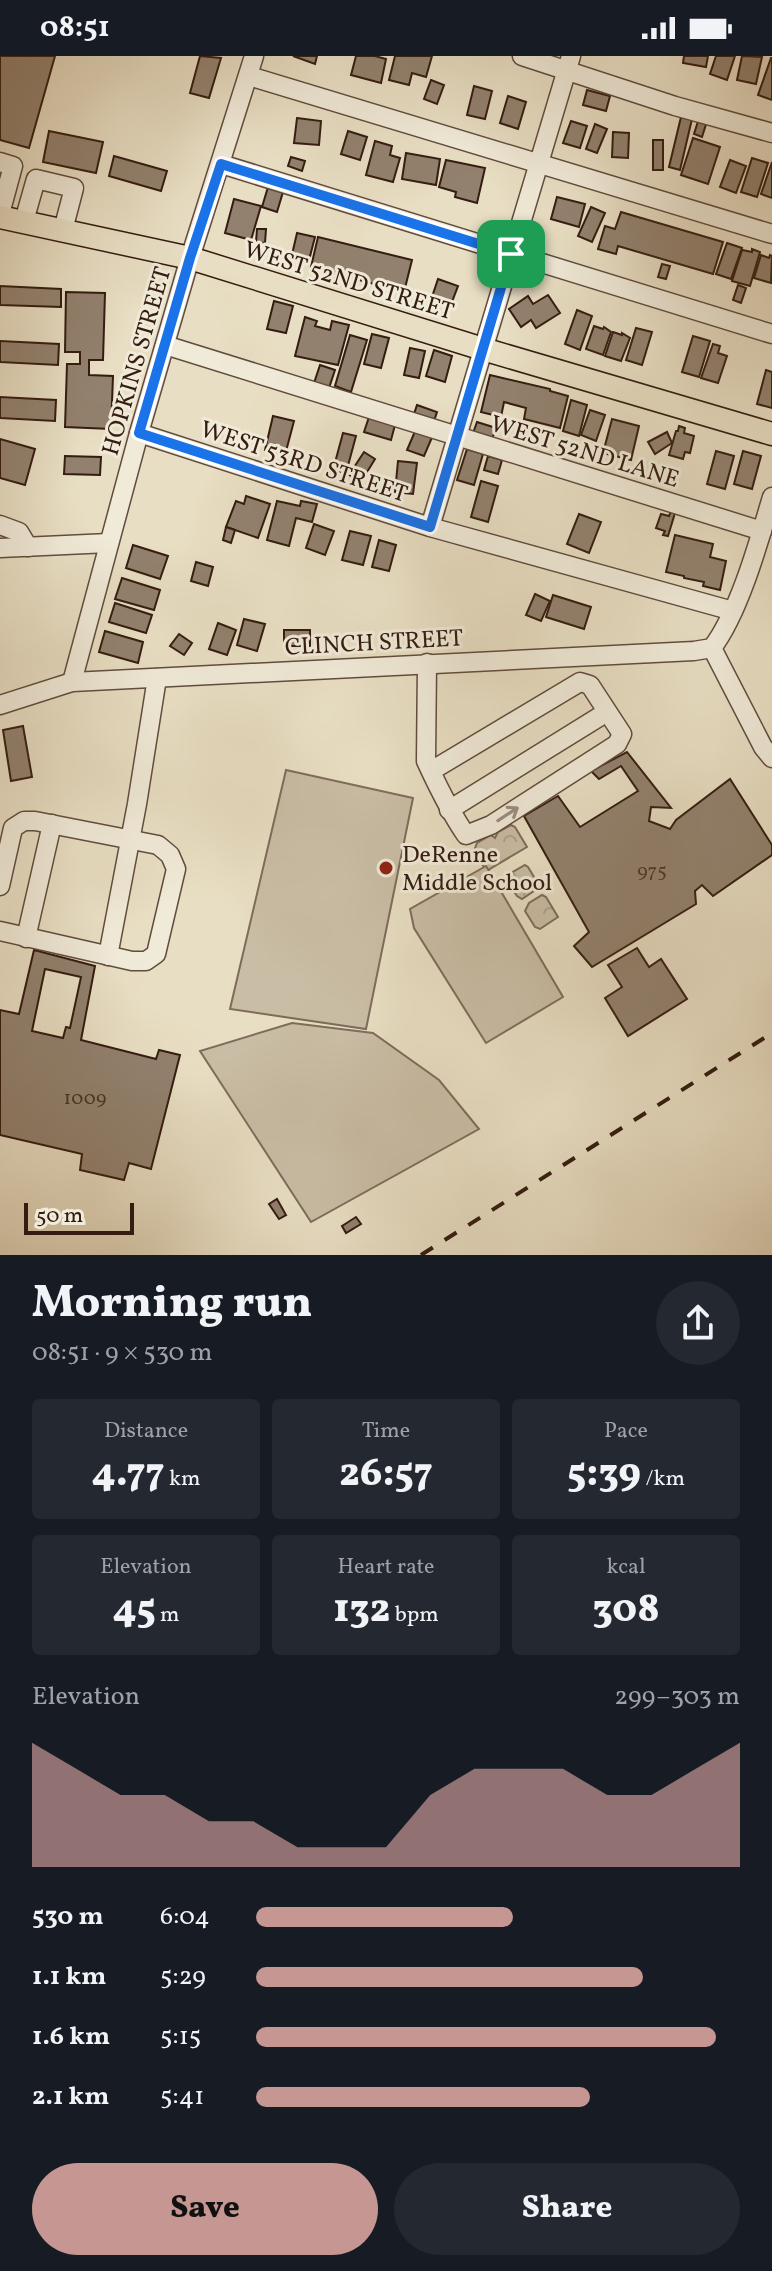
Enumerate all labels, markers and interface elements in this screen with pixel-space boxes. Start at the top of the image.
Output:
text: 08:51 [40,7,110,49]
pin [477,220,545,288]
icon: arrive [489,232,533,276]
street label: WEST 52ND STREET [239,234,458,330]
street label: HOPKINS STREET [95,263,181,460]
street label: WEST 52ND LANE [486,408,683,498]
street label: WEST 53RD STREET [195,413,411,512]
street label: CLINCH STREET [284,622,464,666]
one-way arrow [496,805,519,821]
place label: DeRenne Middle School [402,839,552,901]
house number: 975 [637,858,667,886]
marker: DeRenne Middle School [377,859,395,877]
house number: 1009 [64,1085,106,1113]
scale bar [24,1199,134,1235]
text: 50 m [36,1201,83,1232]
text: Morning run [32,1274,312,1335]
button: share [656,1281,740,1365]
text: 08:51 · 9 × 530 m [32,1335,212,1371]
text: Distance [104,1416,188,1447]
text: Time [362,1416,410,1447]
text: Pace [604,1416,648,1447]
text: 4.77 [92,1447,165,1503]
text: 26:57 [339,1447,433,1503]
text: 5:39 [567,1447,641,1503]
text: km [165,1464,200,1495]
text: /km [641,1464,685,1495]
text: Elevation [100,1552,192,1583]
text: Heart rate [337,1552,435,1583]
text: kcal [606,1552,646,1583]
text: 45 [112,1583,156,1639]
text: 132 [333,1583,390,1639]
text: 308 [592,1583,660,1639]
text: m [156,1600,180,1631]
text: bpm [390,1600,439,1631]
text: Elevation [32,1679,140,1715]
text: 299–303 m [614,1679,740,1715]
text: 530 m [32,1899,104,1935]
text: 6:04 [160,1899,210,1935]
text: 1.1 km [32,1959,106,1995]
text: 5:29 [160,1959,206,1995]
text: 1.6 km [32,2019,110,2055]
text: 5:15 [160,2019,201,2055]
text: 2.1 km [32,2079,109,2115]
text: 5:41 [160,2079,204,2115]
button: Save [32,2163,378,2255]
button: Share [394,2163,740,2255]

